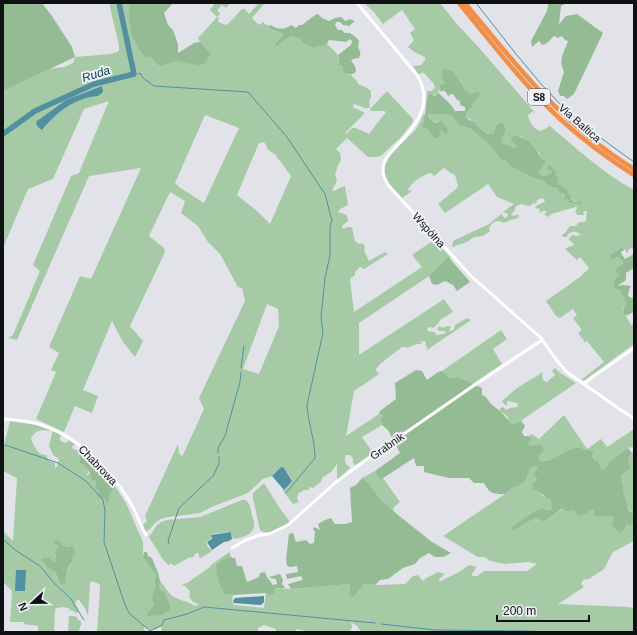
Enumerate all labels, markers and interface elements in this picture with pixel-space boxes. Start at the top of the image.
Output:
water label: Ruda [80,63,112,85]
road number: S8 [528,89,550,105]
street label: Via Baltica [557,101,604,145]
street label: Wspólna [410,210,448,251]
street label: Grabnik [368,430,407,462]
street label: Chabrowa [76,443,120,488]
north arrow [12,583,52,623]
scale bar [497,597,589,623]
text: N [16,601,30,613]
text: 200 m [503,604,536,618]

